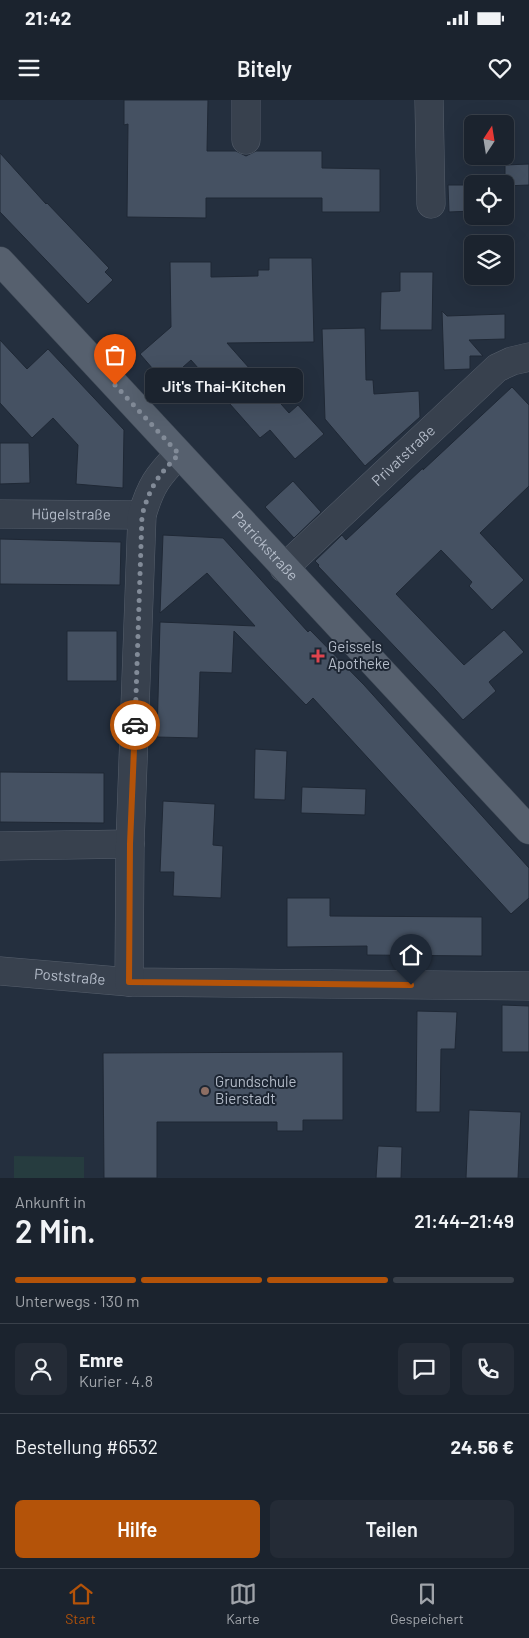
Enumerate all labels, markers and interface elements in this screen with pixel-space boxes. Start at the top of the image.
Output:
text: 21:42 [25,6,71,29]
icon: menu [15,54,43,82]
icon: heart [486,54,514,82]
text: Bitely [237,55,292,81]
north arrow [464,115,514,165]
map controls [464,115,514,285]
button: locate [464,175,514,225]
button: layers [464,235,514,285]
pin [94,334,136,385]
icon: bag [101,341,129,369]
callout: Jit's Thai-Kitchen [145,368,302,402]
text: Jit's Thai-Kitchen [162,376,286,395]
street label: Privatstraße [367,421,438,489]
street label: Hügelstraße [31,504,111,523]
street label: Patrickstraße [229,507,302,584]
place label: Geissels Apotheke [328,637,390,672]
marker: Geissels Apotheke [312,650,324,662]
courier [110,700,160,750]
icon: car [121,711,149,739]
pin [390,934,432,985]
icon: home [397,941,425,969]
street label: Poststraße [33,964,106,988]
place label: Grundschule Bierstadt [215,1072,296,1107]
marker: Grundschule Bierstadt [199,1085,211,1097]
text: Ankunft in [15,1192,86,1211]
text: 21:44–21:49 [414,1209,514,1232]
text: 2 Min. [15,1211,96,1249]
text: Unterwegs · 130 m [15,1291,139,1310]
button: person [15,1343,67,1395]
button: chat [398,1343,450,1395]
button: phone [462,1343,514,1395]
text: Emre [79,1348,123,1371]
text: Kurier · 4.8 [79,1371,153,1390]
text: Bestellung #6532 [15,1435,158,1458]
text: 24.56 € [450,1435,514,1458]
button: Hilfe [15,1500,260,1558]
button: Teilen [270,1500,514,1558]
tab: Start [65,1580,96,1627]
tab: Karte [226,1580,260,1627]
tab: Gespeichert [390,1580,464,1627]

